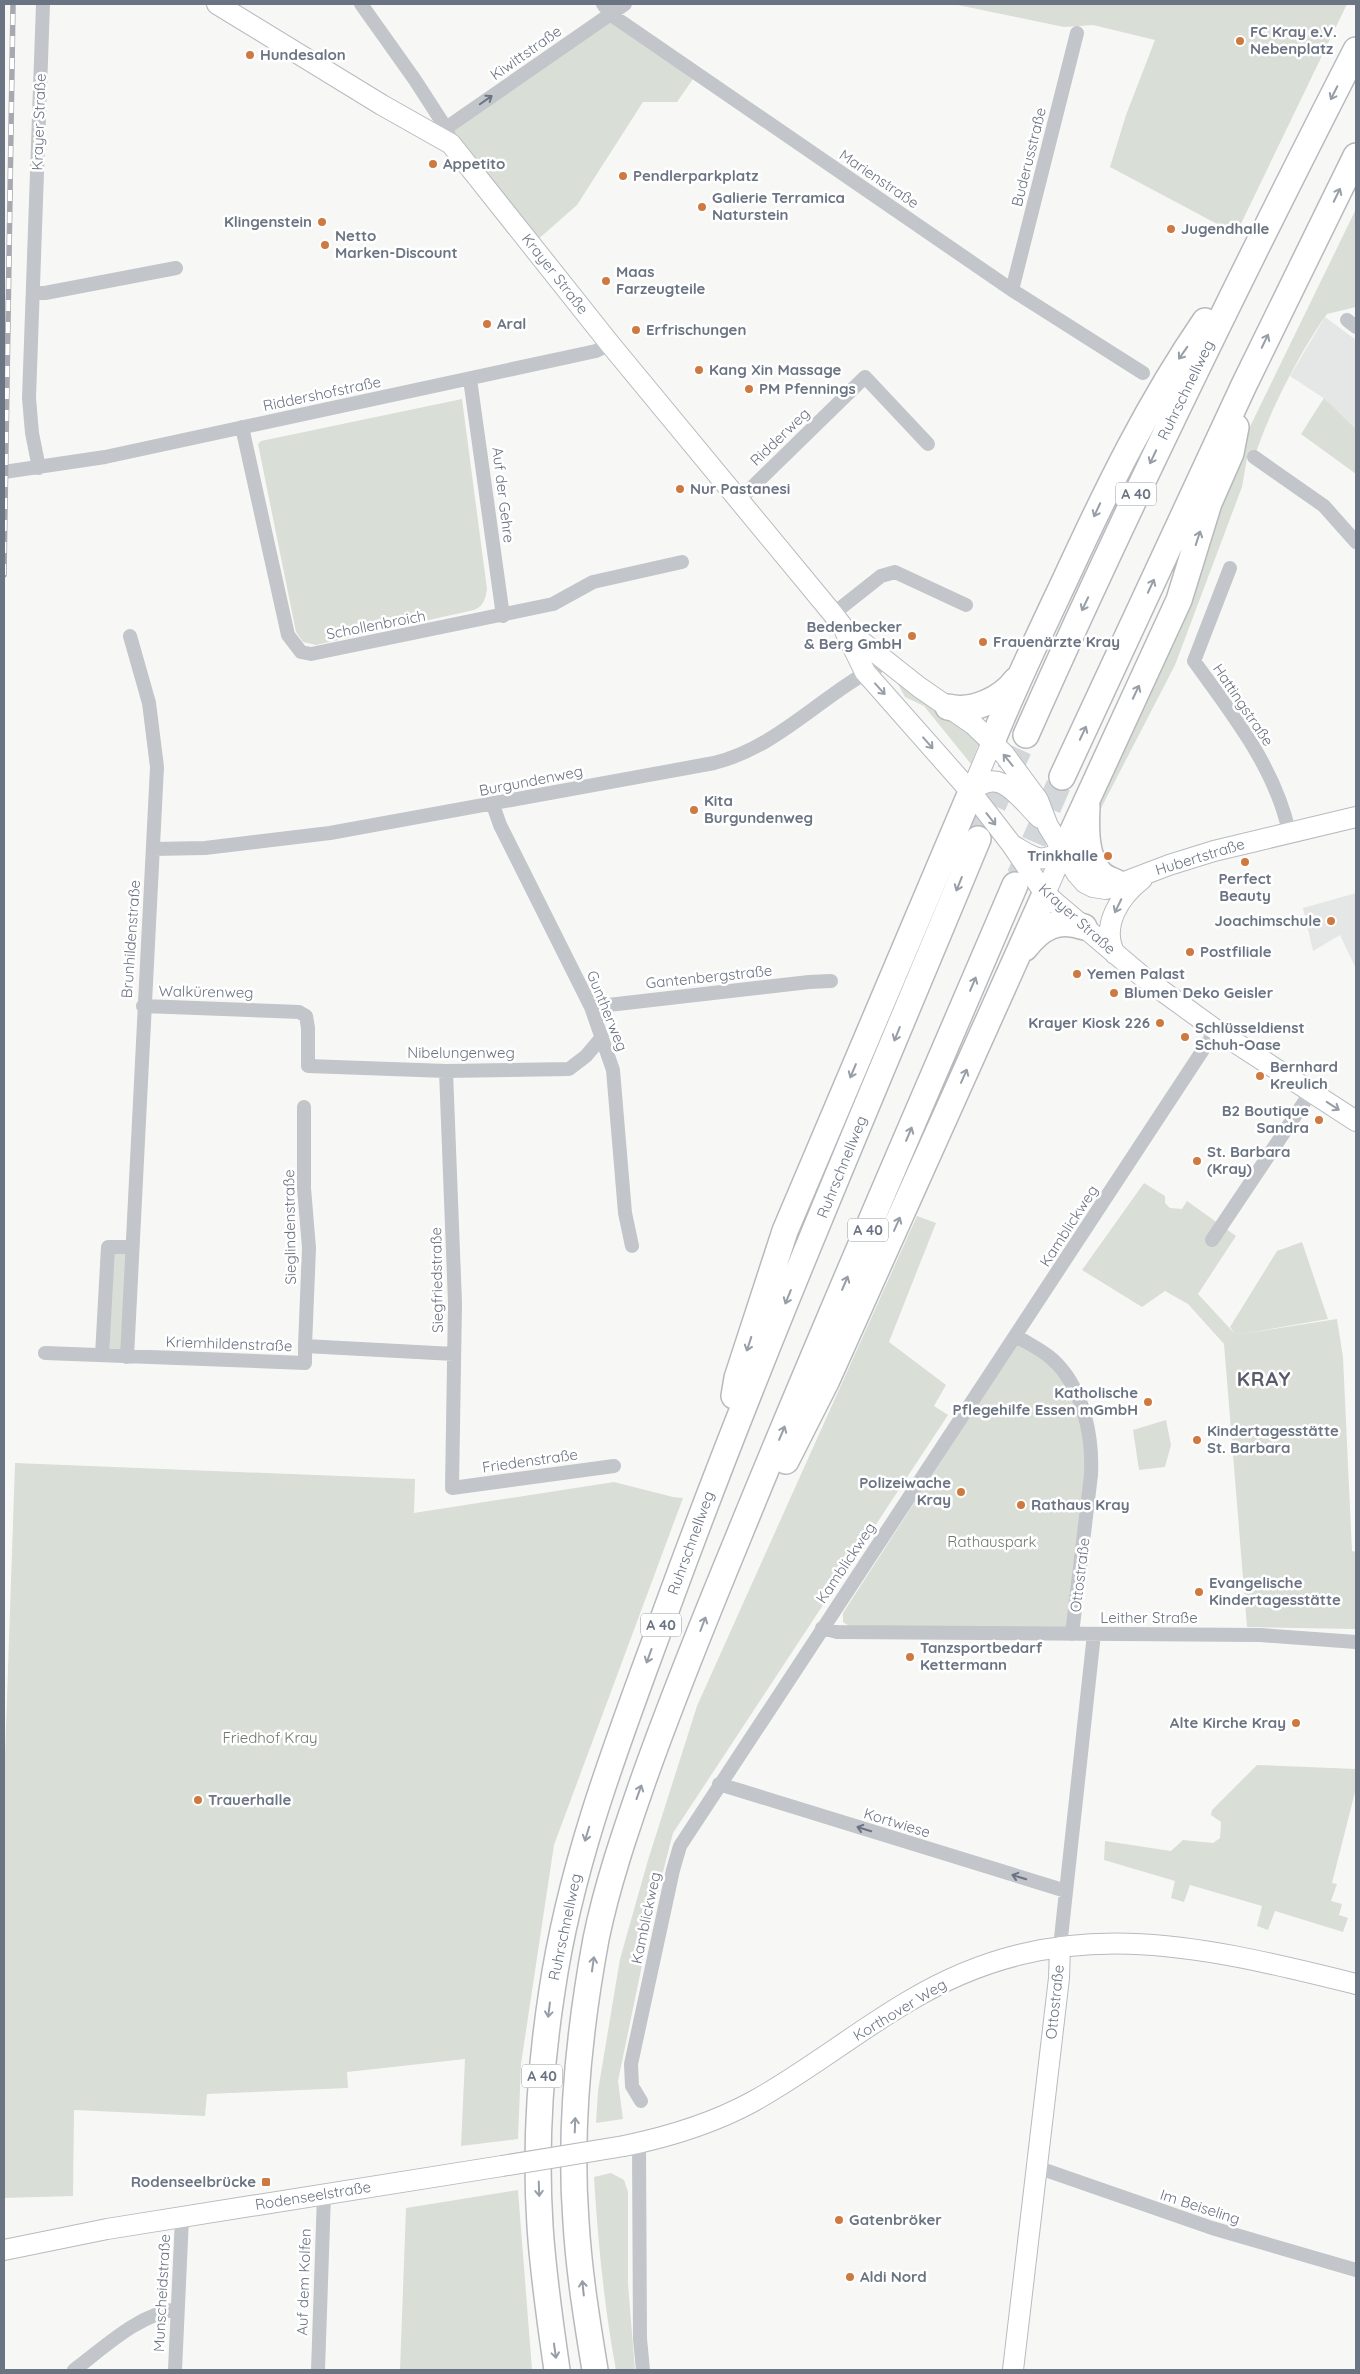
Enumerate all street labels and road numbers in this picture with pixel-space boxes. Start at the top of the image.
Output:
street label: Kiwittstraße [486,21,565,84]
street label: Krayer Straße [27,73,50,171]
street label: Buderusstraße [1007,105,1050,208]
street label: Marienstraße [836,145,923,212]
street label: Krayer Straße [518,230,593,318]
street label: Ruhrschnellweg [1153,337,1218,443]
street label: Riddershofstraße [261,372,383,415]
street label: Ridderweg [746,404,813,470]
street label: Auf der Gehre [488,446,519,544]
road number: A 40 [1116,482,1156,506]
street label: Schollenbroich [325,606,427,643]
street label: Hattingstraße [1209,660,1278,750]
street label: Burgundenweg [477,761,585,800]
street label: Hubertstraße [1153,834,1247,879]
street label: Brunhildenstraße [117,879,144,999]
street label: Krayer Straße [1035,879,1120,958]
street label: Gantenbergstraße [645,960,773,993]
street label: Guntherweg [583,968,632,1054]
street label: Walkürenweg [158,981,254,1002]
street label: Nibelungenweg [407,1043,515,1062]
street label: Ruhrschnellweg [812,1113,871,1221]
street label: Sieglindenstraße [279,1169,300,1285]
street label: Kamblickweg [1035,1181,1102,1270]
road number: A 40 [848,1218,888,1242]
street label: Siegfriedstraße [426,1227,447,1333]
street label: Kriemhildenstraße [165,1332,293,1355]
street label: Friedenstraße [481,1444,579,1477]
street label: Ruhrschnellweg [663,1488,718,1597]
street label: Kamblickweg [812,1519,880,1607]
street label: Ottostraße [1066,1537,1094,1613]
street label: Leither Straße [1100,1608,1198,1627]
road number: A 40 [641,1614,681,1636]
street label: Kortwiese [861,1803,933,1842]
street label: Kamblickweg [627,1870,665,1966]
street label: Ruhrschnellweg [544,1872,585,1982]
street label: Ottostraße [1041,1964,1068,2040]
street label: Korthover Weg [850,1974,950,2045]
road number: A 40 [522,2064,562,2088]
street label: Rodenseelstraße [254,2177,372,2214]
street label: Im Beiseling [1158,2185,1243,2228]
street label: Auf dem Kolfen [292,2228,315,2336]
street label: Munscheidstraße [149,2234,174,2352]

